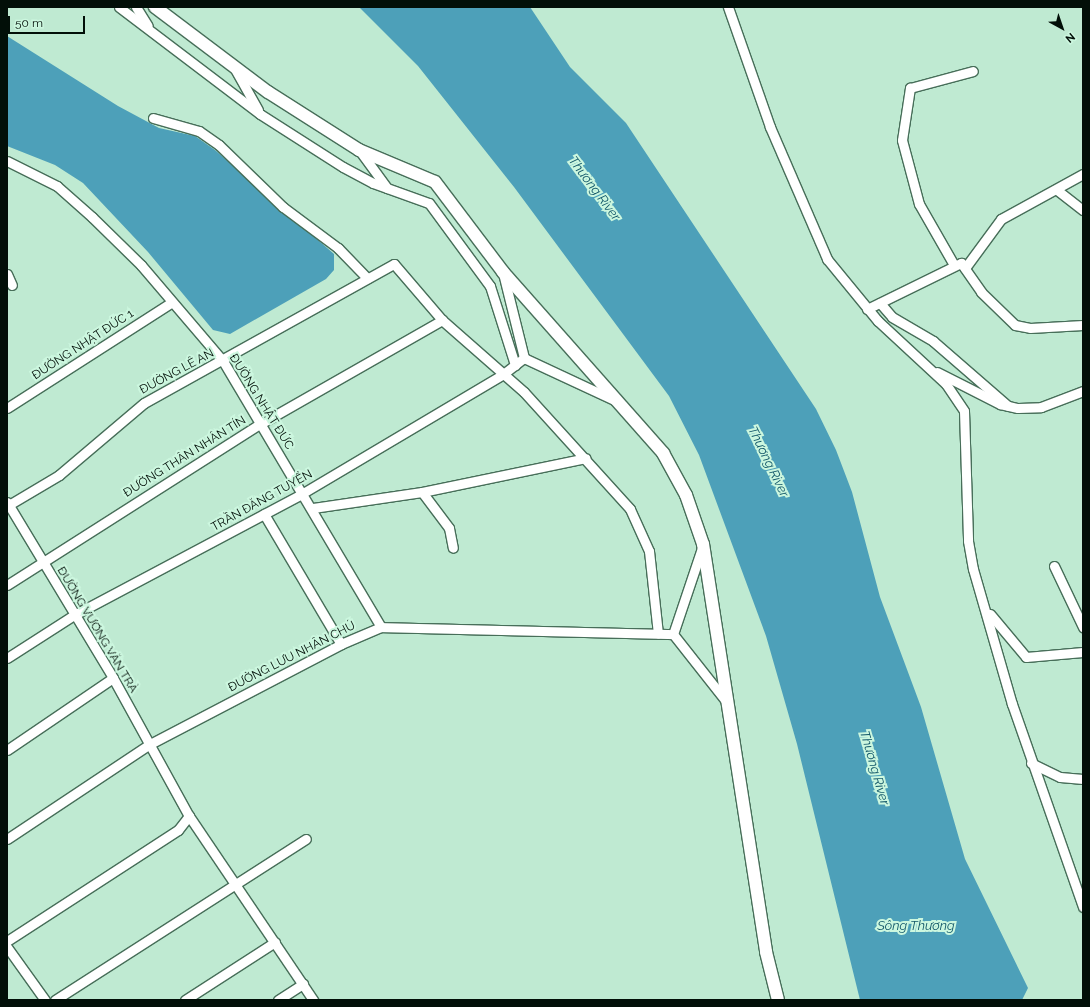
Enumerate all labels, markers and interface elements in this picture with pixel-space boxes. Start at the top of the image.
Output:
scale bar [10,8,87,34]
north arrow [1042,8,1082,48]
text: 50 m [15,16,43,30]
text: N [1063,30,1077,45]
water label: Thương River [565,154,623,224]
street label: ĐƯỜNG NHẬT ĐỨC 1 [29,307,137,383]
street label: ĐƯỜNG LÊ AN [137,346,217,398]
street label: ĐƯỜNG NHẬT ĐỨC [226,351,296,453]
street label: ĐƯỜNG THÂN NHÂN TÍN [121,413,249,501]
water label: Thương River [744,424,792,500]
street label: TRẦN ĐĂNG TUYỂN [209,467,315,535]
street label: ĐƯỜNG VƯƠNG VĂN TRÀ [53,564,141,696]
street label: ĐƯỜNG LƯU NHÂN CHÚ [226,619,358,695]
water label: Thương River [856,729,892,807]
water label: Sông Thương [877,918,955,934]

